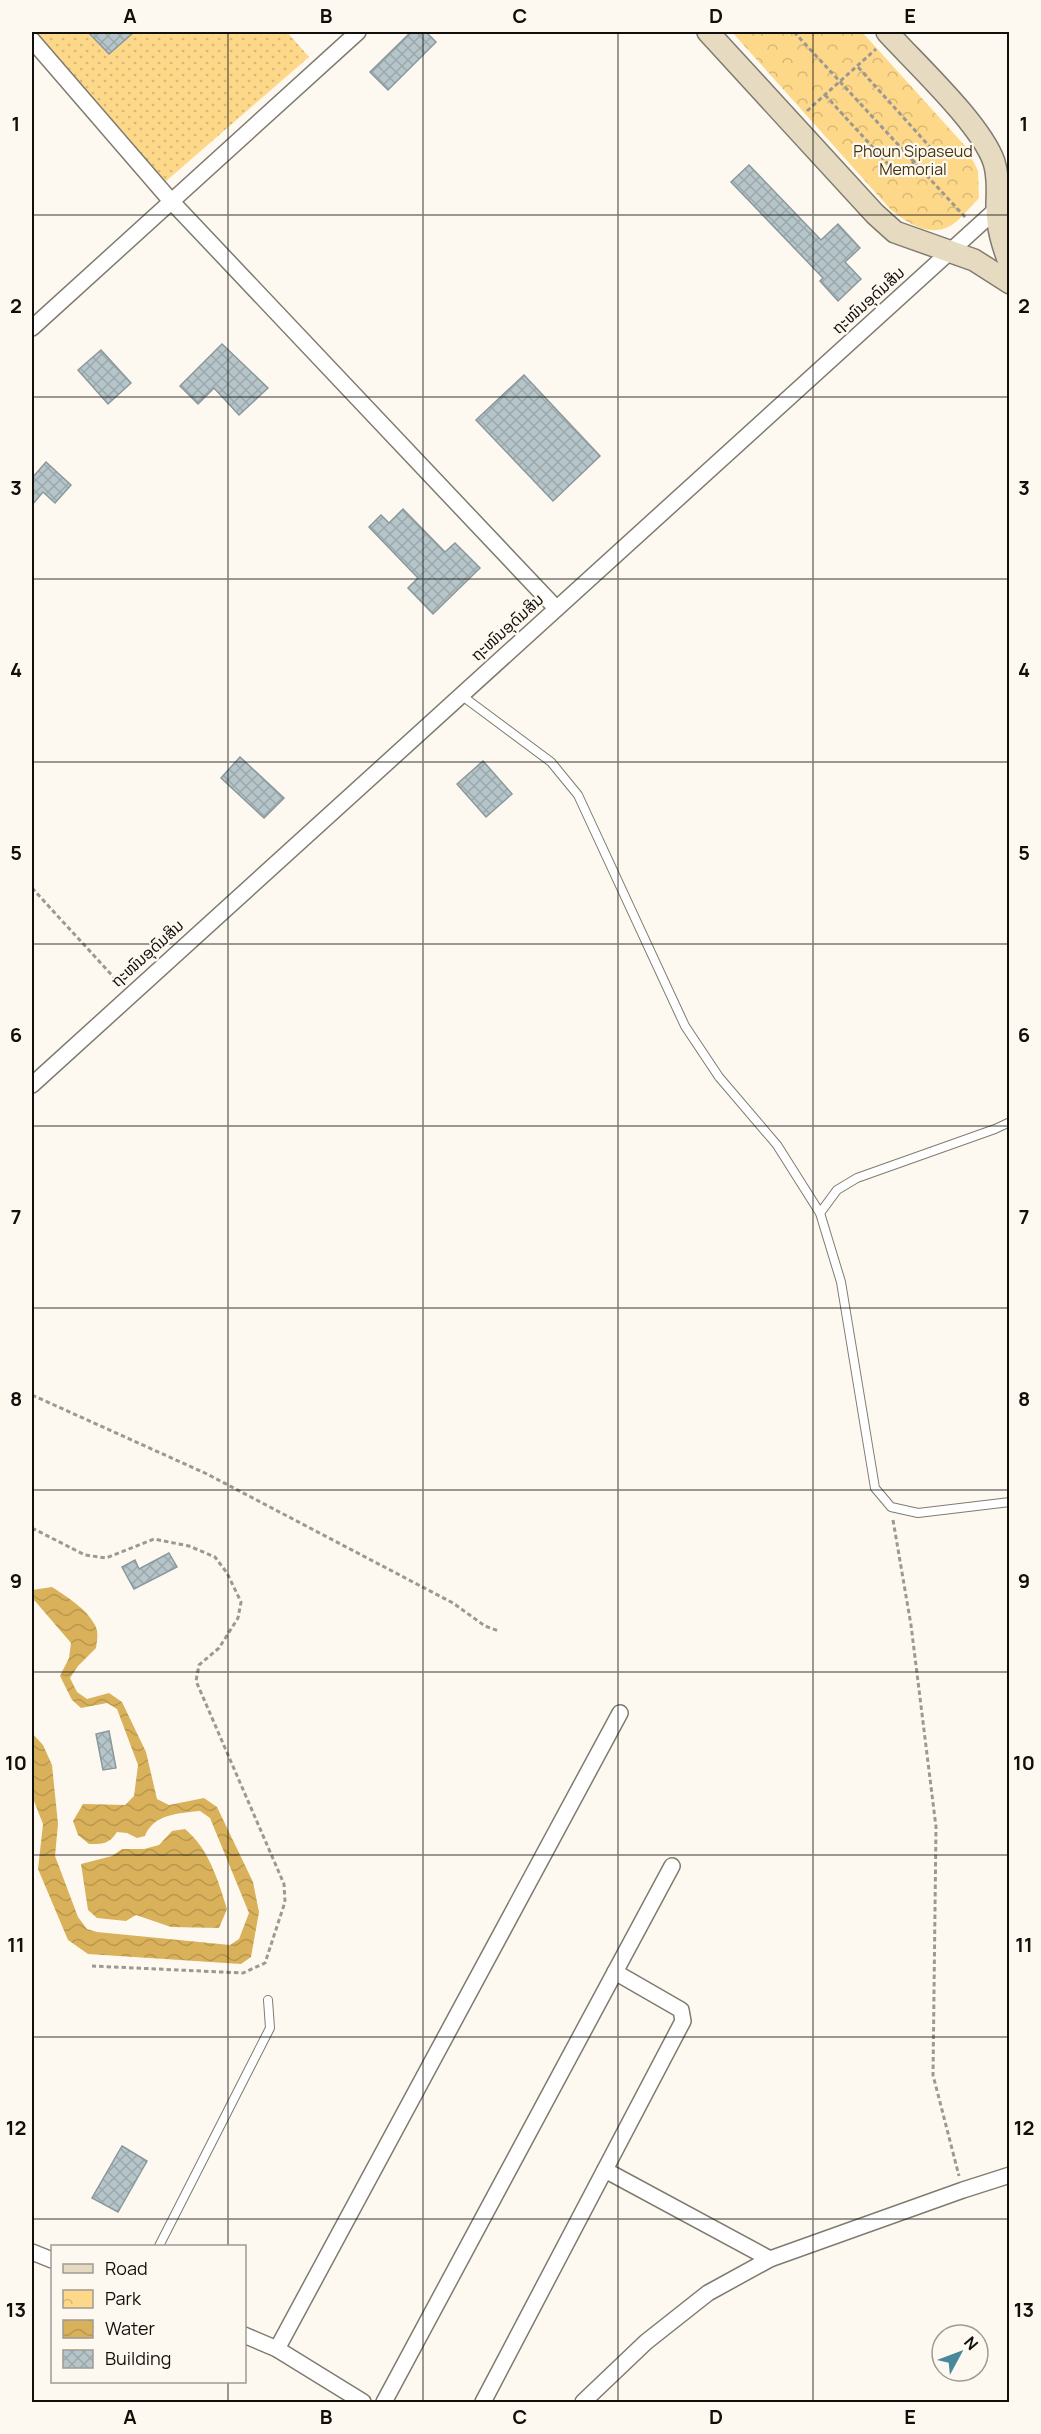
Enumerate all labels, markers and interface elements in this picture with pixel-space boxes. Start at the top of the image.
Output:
text: A [123,2,137,29]
text: B [320,2,333,29]
text: C [513,2,527,29]
text: D [709,2,723,29]
text: E [904,2,916,29]
text: 1 [12,110,20,137]
text: 1 [1020,110,1028,137]
park label: Phoun Sipaseud Memorial [853,140,973,180]
street label: ຖະໜົນອຸດົມສິນ [827,261,909,339]
text: 2 [10,292,22,319]
text: 2 [1018,292,1030,319]
text: 3 [10,474,22,501]
text: 3 [1018,474,1030,501]
street label: ຖະໜົນອຸດົມສິນ [466,588,548,666]
text: 4 [10,656,22,683]
text: 4 [1018,656,1030,683]
text: 5 [10,839,22,866]
text: 5 [1018,839,1030,866]
street label: ຖະໜົນອຸດົມສິນ [106,914,188,992]
text: 6 [10,1021,22,1048]
text: 6 [1018,1021,1030,1048]
text: 7 [11,1203,21,1230]
text: 7 [1019,1203,1029,1230]
text: 8 [10,1385,22,1412]
text: 8 [1018,1385,1030,1412]
text: 9 [10,1567,22,1594]
text: 9 [1018,1567,1030,1594]
text: 10 [5,1749,27,1776]
text: 10 [1013,1749,1035,1776]
text: 11 [7,1931,25,1958]
text: 11 [1015,1931,1033,1958]
text: 12 [6,2114,26,2141]
text: 12 [1014,2114,1034,2141]
legend [51,2245,246,2383]
text: Road [105,2256,148,2280]
text: Park [105,2286,142,2310]
text: 13 [6,2296,26,2323]
text: 13 [1014,2296,1034,2323]
text: Water [105,2316,155,2340]
north arrow [930,2323,990,2383]
text: N [959,2332,983,2355]
text: Building [105,2346,171,2370]
text: A [123,2403,137,2430]
text: B [320,2403,333,2430]
text: C [513,2403,527,2430]
text: D [709,2403,723,2430]
text: E [904,2403,916,2430]

